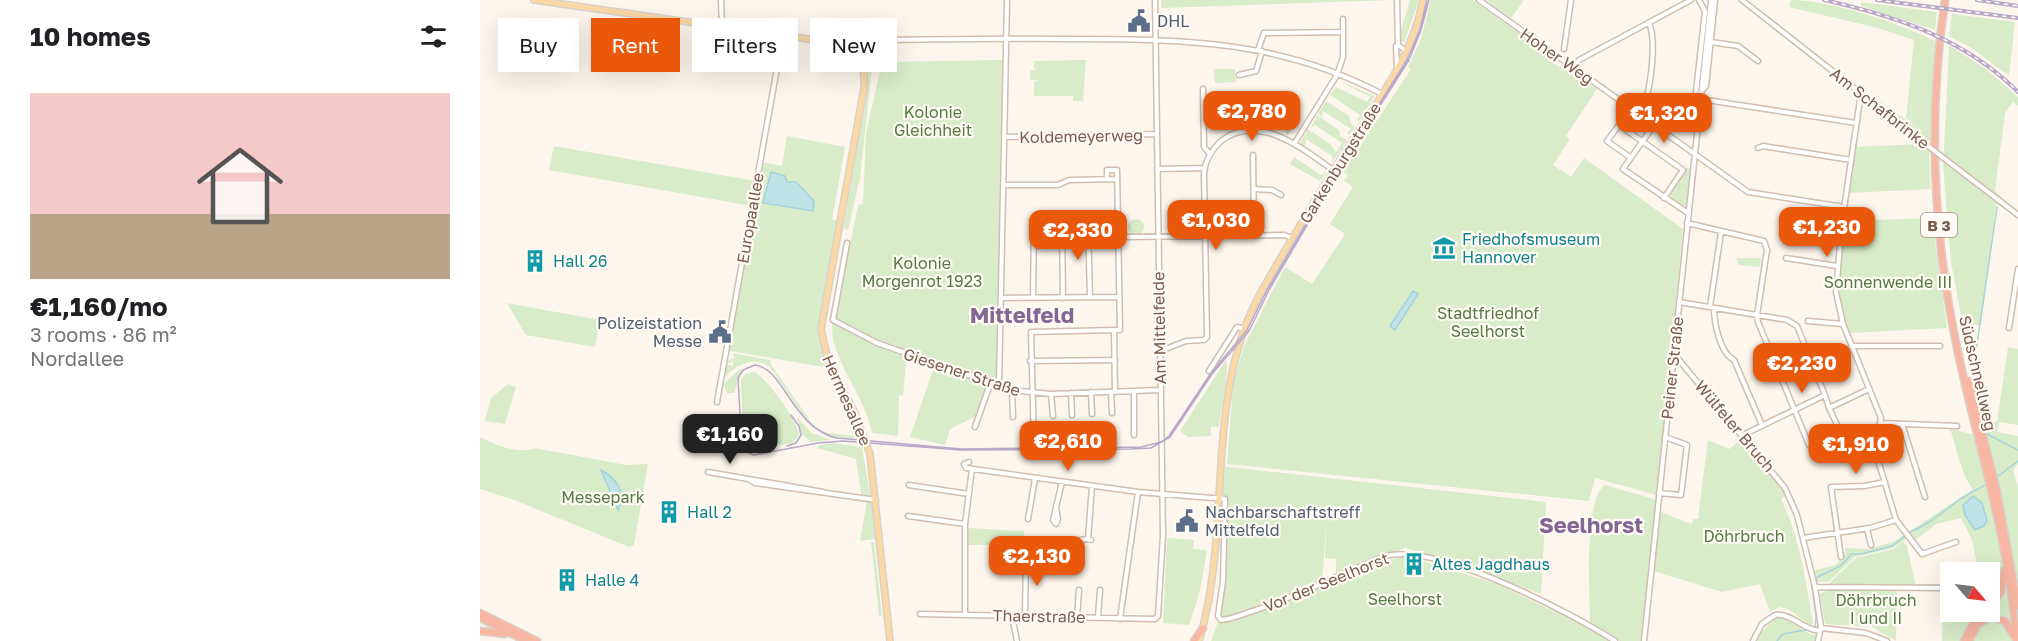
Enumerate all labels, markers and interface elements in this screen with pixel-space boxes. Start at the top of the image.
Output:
public building icon: DHL [1126,8,1152,34]
place label: DHL [1157,11,1189,31]
chip: Buy [498,18,579,72]
chip: Rent [591,18,680,72]
chip: Filters [692,18,798,72]
chip: New [810,18,897,72]
icon: filters [417,20,450,53]
text: 10 homes [30,21,151,52]
street label: Hoher Weg [1516,23,1598,89]
street label: Am Schafbrinke [1826,63,1934,153]
pin: €2,780 [1203,91,1301,142]
pin: €1,320 [1615,93,1713,144]
text: €2,780 [1217,98,1287,122]
street label: Garkenburgstraße [1295,99,1385,227]
text: €1,320 [1630,100,1698,124]
park label: Kolonie Gleichheit [894,102,972,140]
street label: Koldemeyerweg [1019,125,1143,147]
icon: home [186,132,294,240]
street label: Europaallee [732,171,768,265]
pin: €1,030 [1167,200,1265,251]
text: €1,030 [1182,207,1251,231]
pin: €1,230 [1778,207,1876,258]
pin: €2,330 [1029,210,1127,261]
road number: B 3 [1921,213,1957,237]
text: €1,230 [1793,214,1861,238]
text: €2,330 [1043,217,1113,241]
place label: Friedhofsmuseum Hannover [1462,229,1600,267]
museum icon: Friedhofsmuseum Hannover [1431,235,1457,261]
building icon: Hall 26 [522,248,548,274]
place label: Hall 26 [553,251,607,271]
park label: Kolonie Morgenrot 1923 [862,253,982,291]
street label: Am Mittelfelde [1148,271,1170,385]
park label: Sonnenwende III [1824,272,1952,292]
text: €1,160/mo [30,291,168,322]
district label: Mittelfeld [970,301,1074,328]
park label: Stadtfriedhof Seelhorst [1437,303,1539,341]
place label: Polizeistation Messe [597,313,702,351]
street label: Südschnellweg [1955,313,2001,433]
street label: Peiner Straße [1657,316,1687,420]
public building icon: Polizeistation Messe [707,319,733,345]
text: 3 rooms · 86 m² [30,322,177,346]
pin: €2,230 [1753,343,1851,394]
street label: Giesener Straße [901,344,1023,400]
text: Nordallee [30,346,124,370]
text: €2,230 [1767,350,1837,374]
street label: Hermesallee [818,351,876,449]
street label: Wülfeler Bruch [1691,376,1779,476]
pin: €1,160 [681,414,779,465]
text: €1,160 [697,421,763,445]
pin: €2,610 [1019,421,1117,472]
pin: €1,910 [1807,424,1905,475]
text: €2,610 [1034,428,1102,452]
text: €1,910 [1823,431,1889,455]
park label: Messepark [561,487,645,507]
building icon: Hall 2 [656,499,682,525]
place label: Hall 2 [687,502,732,522]
place label: Nachbarschaftstreff Mittelfeld [1205,502,1360,540]
public building icon: Nachbarschaftstreff Mittelfeld [1174,508,1200,534]
district label: Seelhorst [1539,511,1643,538]
park label: Döhrbruch [1703,526,1785,546]
pin: €2,130 [988,536,1086,587]
text: €2,130 [1003,543,1071,567]
street label: Vor der Seelhorst [1260,548,1392,616]
building icon: Altes Jagdhaus [1401,551,1427,577]
place label: Altes Jagdhaus [1432,554,1550,574]
north arrow [1940,562,2000,622]
map controls [1940,562,2000,622]
building icon: Halle 4 [554,567,580,593]
place label: Halle 4 [585,570,639,590]
park label: Seelhorst [1368,589,1442,609]
park label: Döhrbruch I und II [1835,590,1917,628]
street label: Thaerstraße [992,605,1086,627]

